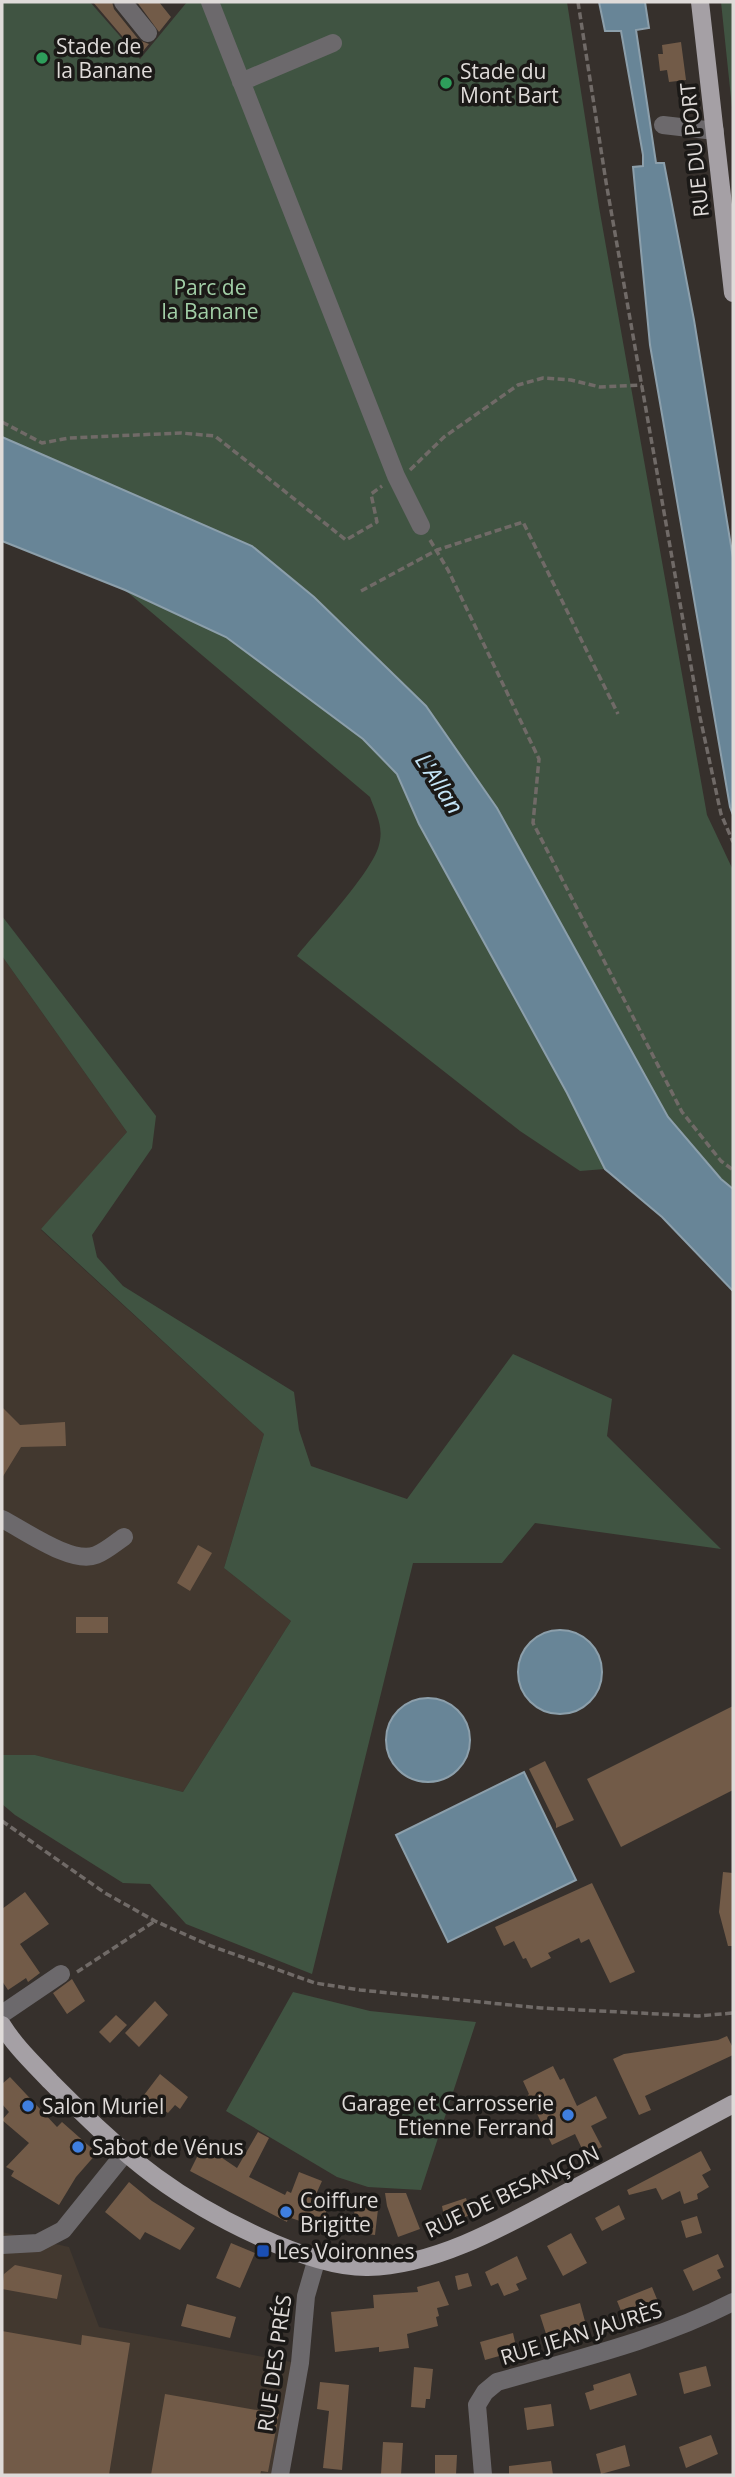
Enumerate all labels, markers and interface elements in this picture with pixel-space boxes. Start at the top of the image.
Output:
place label: Stade de la Banane [56,32,153,84]
marker: Stade de la Banane [34,50,50,66]
place label: Stade du Mont Bart [460,57,559,109]
marker: Stade du Mont Bart [438,75,454,91]
street label: RUE DU PORT [673,81,715,219]
park label: Parc de la Banane [162,273,258,325]
water label: L'Allan [408,746,472,820]
place label: Garage et Carrosserie Etienne Ferrand [341,2089,554,2141]
place label: Salon Muriel [42,2092,164,2120]
marker: Salon Muriel [20,2098,36,2114]
marker: Garage et Carrosserie Etienne Ferrand [560,2107,576,2123]
place label: Sabot de Vénus [92,2133,244,2161]
street label: RUE DE BESANÇON [420,2138,604,2244]
marker: Sabot de Vénus [70,2139,86,2155]
place label: Coiffure Brigitte [300,2186,379,2238]
marker: Coiffure Brigitte [278,2204,294,2220]
place label: Les Voironnes [277,2237,414,2265]
marker: Les Voironnes [255,2243,271,2259]
street label: RUE DES PRÉS [251,2293,297,2433]
street label: RUE JEAN JAURÈS [497,2295,665,2371]

